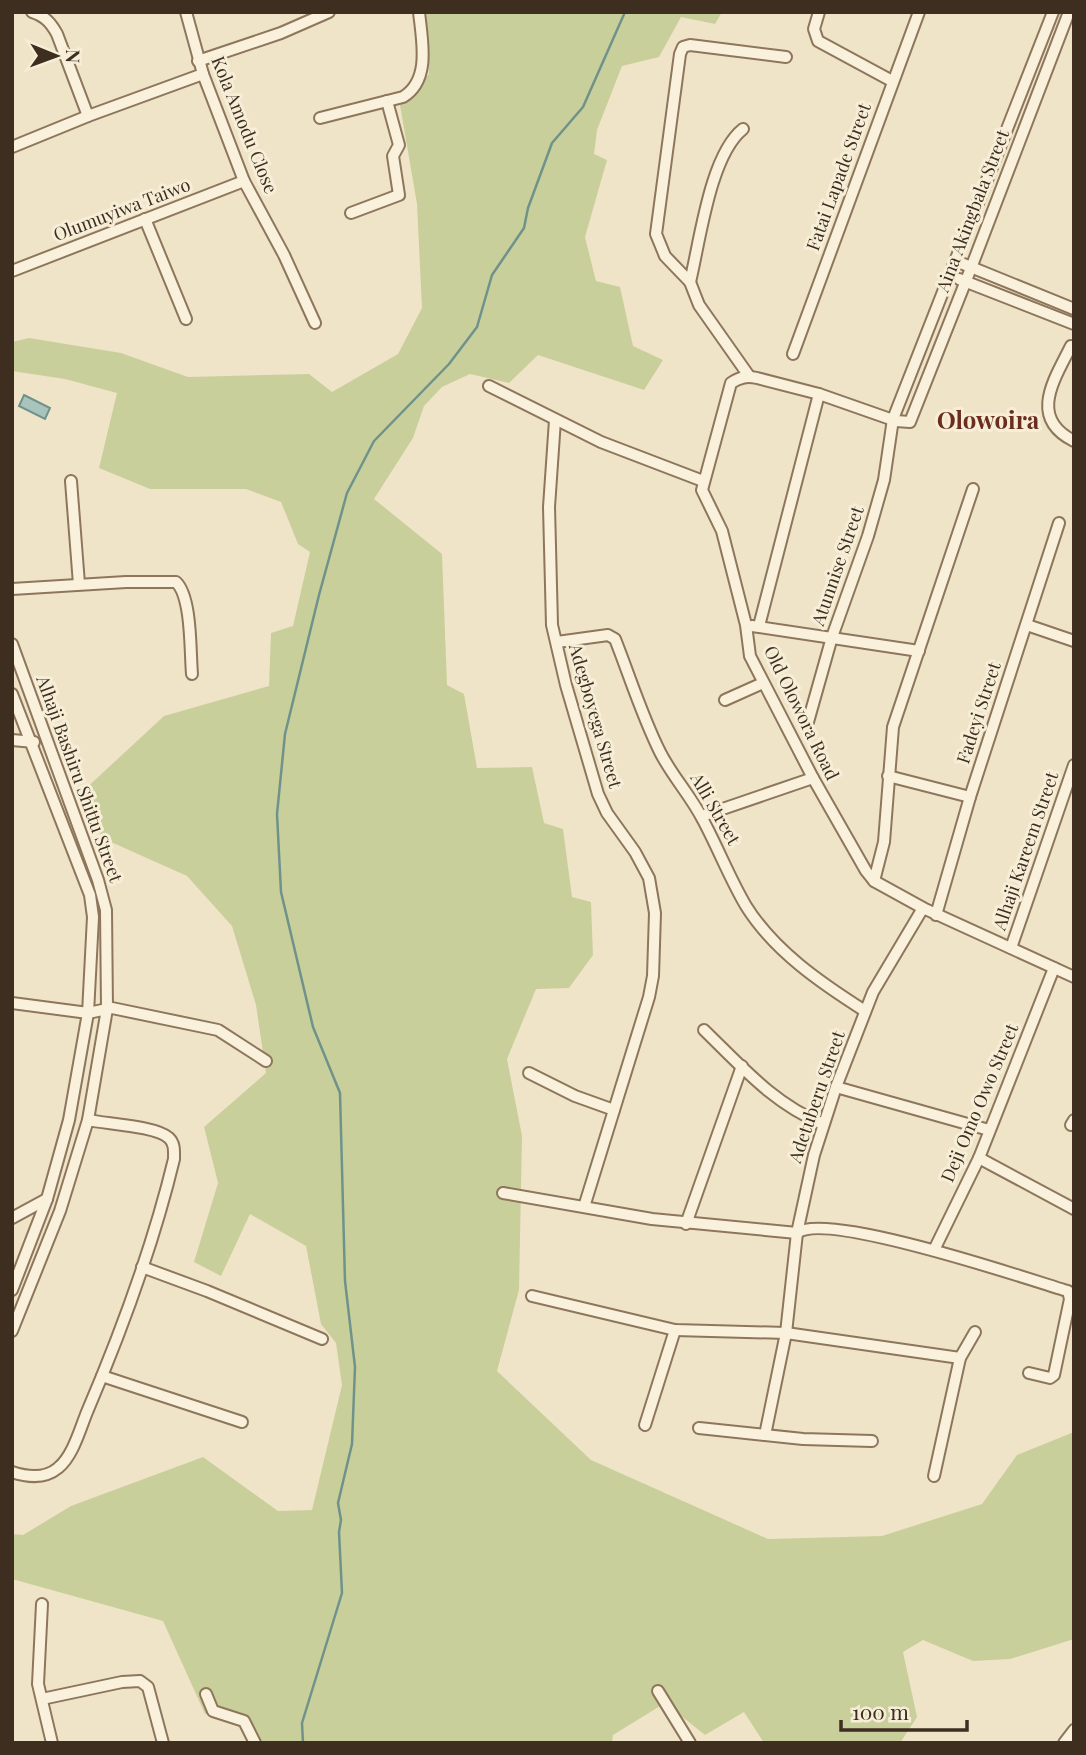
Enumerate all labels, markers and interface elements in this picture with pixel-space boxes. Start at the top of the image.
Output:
north arrow [21,21,91,91]
text: N [61,49,87,64]
street label: Kola Amodu Close [206,52,283,197]
street label: Fatai Lapade Street [800,99,876,254]
street label: Aina Akingbala Street [930,125,1014,296]
street label: Olumuyiwa Taiwo [50,172,194,246]
district label: Olowoira [937,403,1040,435]
street label: Atunnise Street [805,502,869,630]
street label: Adegboyega Street [564,640,628,791]
street label: Old Olowora Road [759,641,845,784]
street label: Fadeyi Street [950,658,1006,767]
street label: Alhaji Bashiru Shittu Street [31,671,129,886]
street label: Alli Street [685,767,746,850]
street label: Alhaji Kareem Street [986,768,1064,934]
street label: Deji Omo Owo Street [935,1019,1024,1186]
street label: Adetuberu Street [782,1027,850,1167]
scale bar [841,1688,967,1732]
text: 100 m [852,1697,909,1725]

